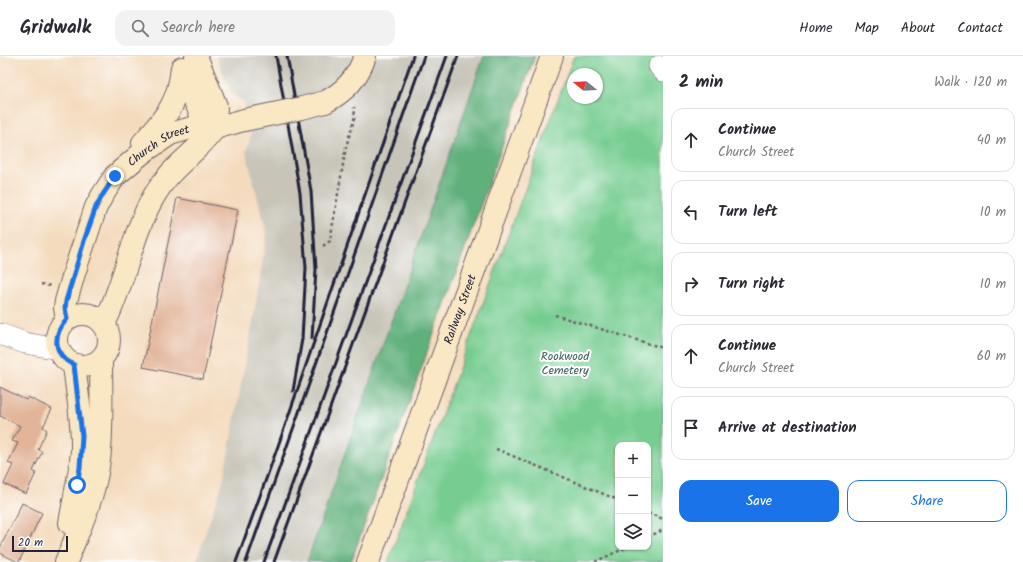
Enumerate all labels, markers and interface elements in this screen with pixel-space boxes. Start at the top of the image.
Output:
search box [115,10,395,46]
text: Gridwalk [20,13,91,43]
text: Search here [161,16,235,40]
icon: search [129,17,151,39]
text: Home [799,17,833,39]
text: Map [855,17,879,39]
text: About [901,17,935,39]
text: Contact [957,17,1003,39]
north arrow [567,68,603,104]
text: 2 min [679,69,723,96]
text: Walk · 120 m [934,72,1007,93]
text: Continue [718,118,776,142]
street label: Church Street [123,120,192,172]
icon: ahead [680,129,702,151]
text: 40 m [977,130,1006,151]
text: Church Street [718,142,794,163]
route end [106,167,124,185]
text: Turn left [718,200,778,224]
icon: left [680,201,702,223]
text: 10 m [980,202,1006,223]
street label: Railway Street [439,271,482,347]
text: Turn right [718,272,785,296]
icon: right [680,273,702,295]
text: 10 m [980,274,1006,295]
text: Continue [718,334,776,358]
icon: ahead [680,345,702,367]
text: 60 m [977,346,1006,367]
park label: Rookwood Cemetery [541,347,590,380]
text: Church Street [718,358,794,379]
text: Arrive at destination [718,416,857,440]
icon: arrive [680,417,702,439]
map controls [615,442,651,550]
button: + [615,442,651,478]
route start [68,476,86,494]
button: − [615,478,651,514]
button: Save [679,480,839,522]
button: Share [847,480,1007,522]
button: layers [615,514,651,550]
scale bar [12,534,68,553]
text: 20 m [18,534,43,552]

